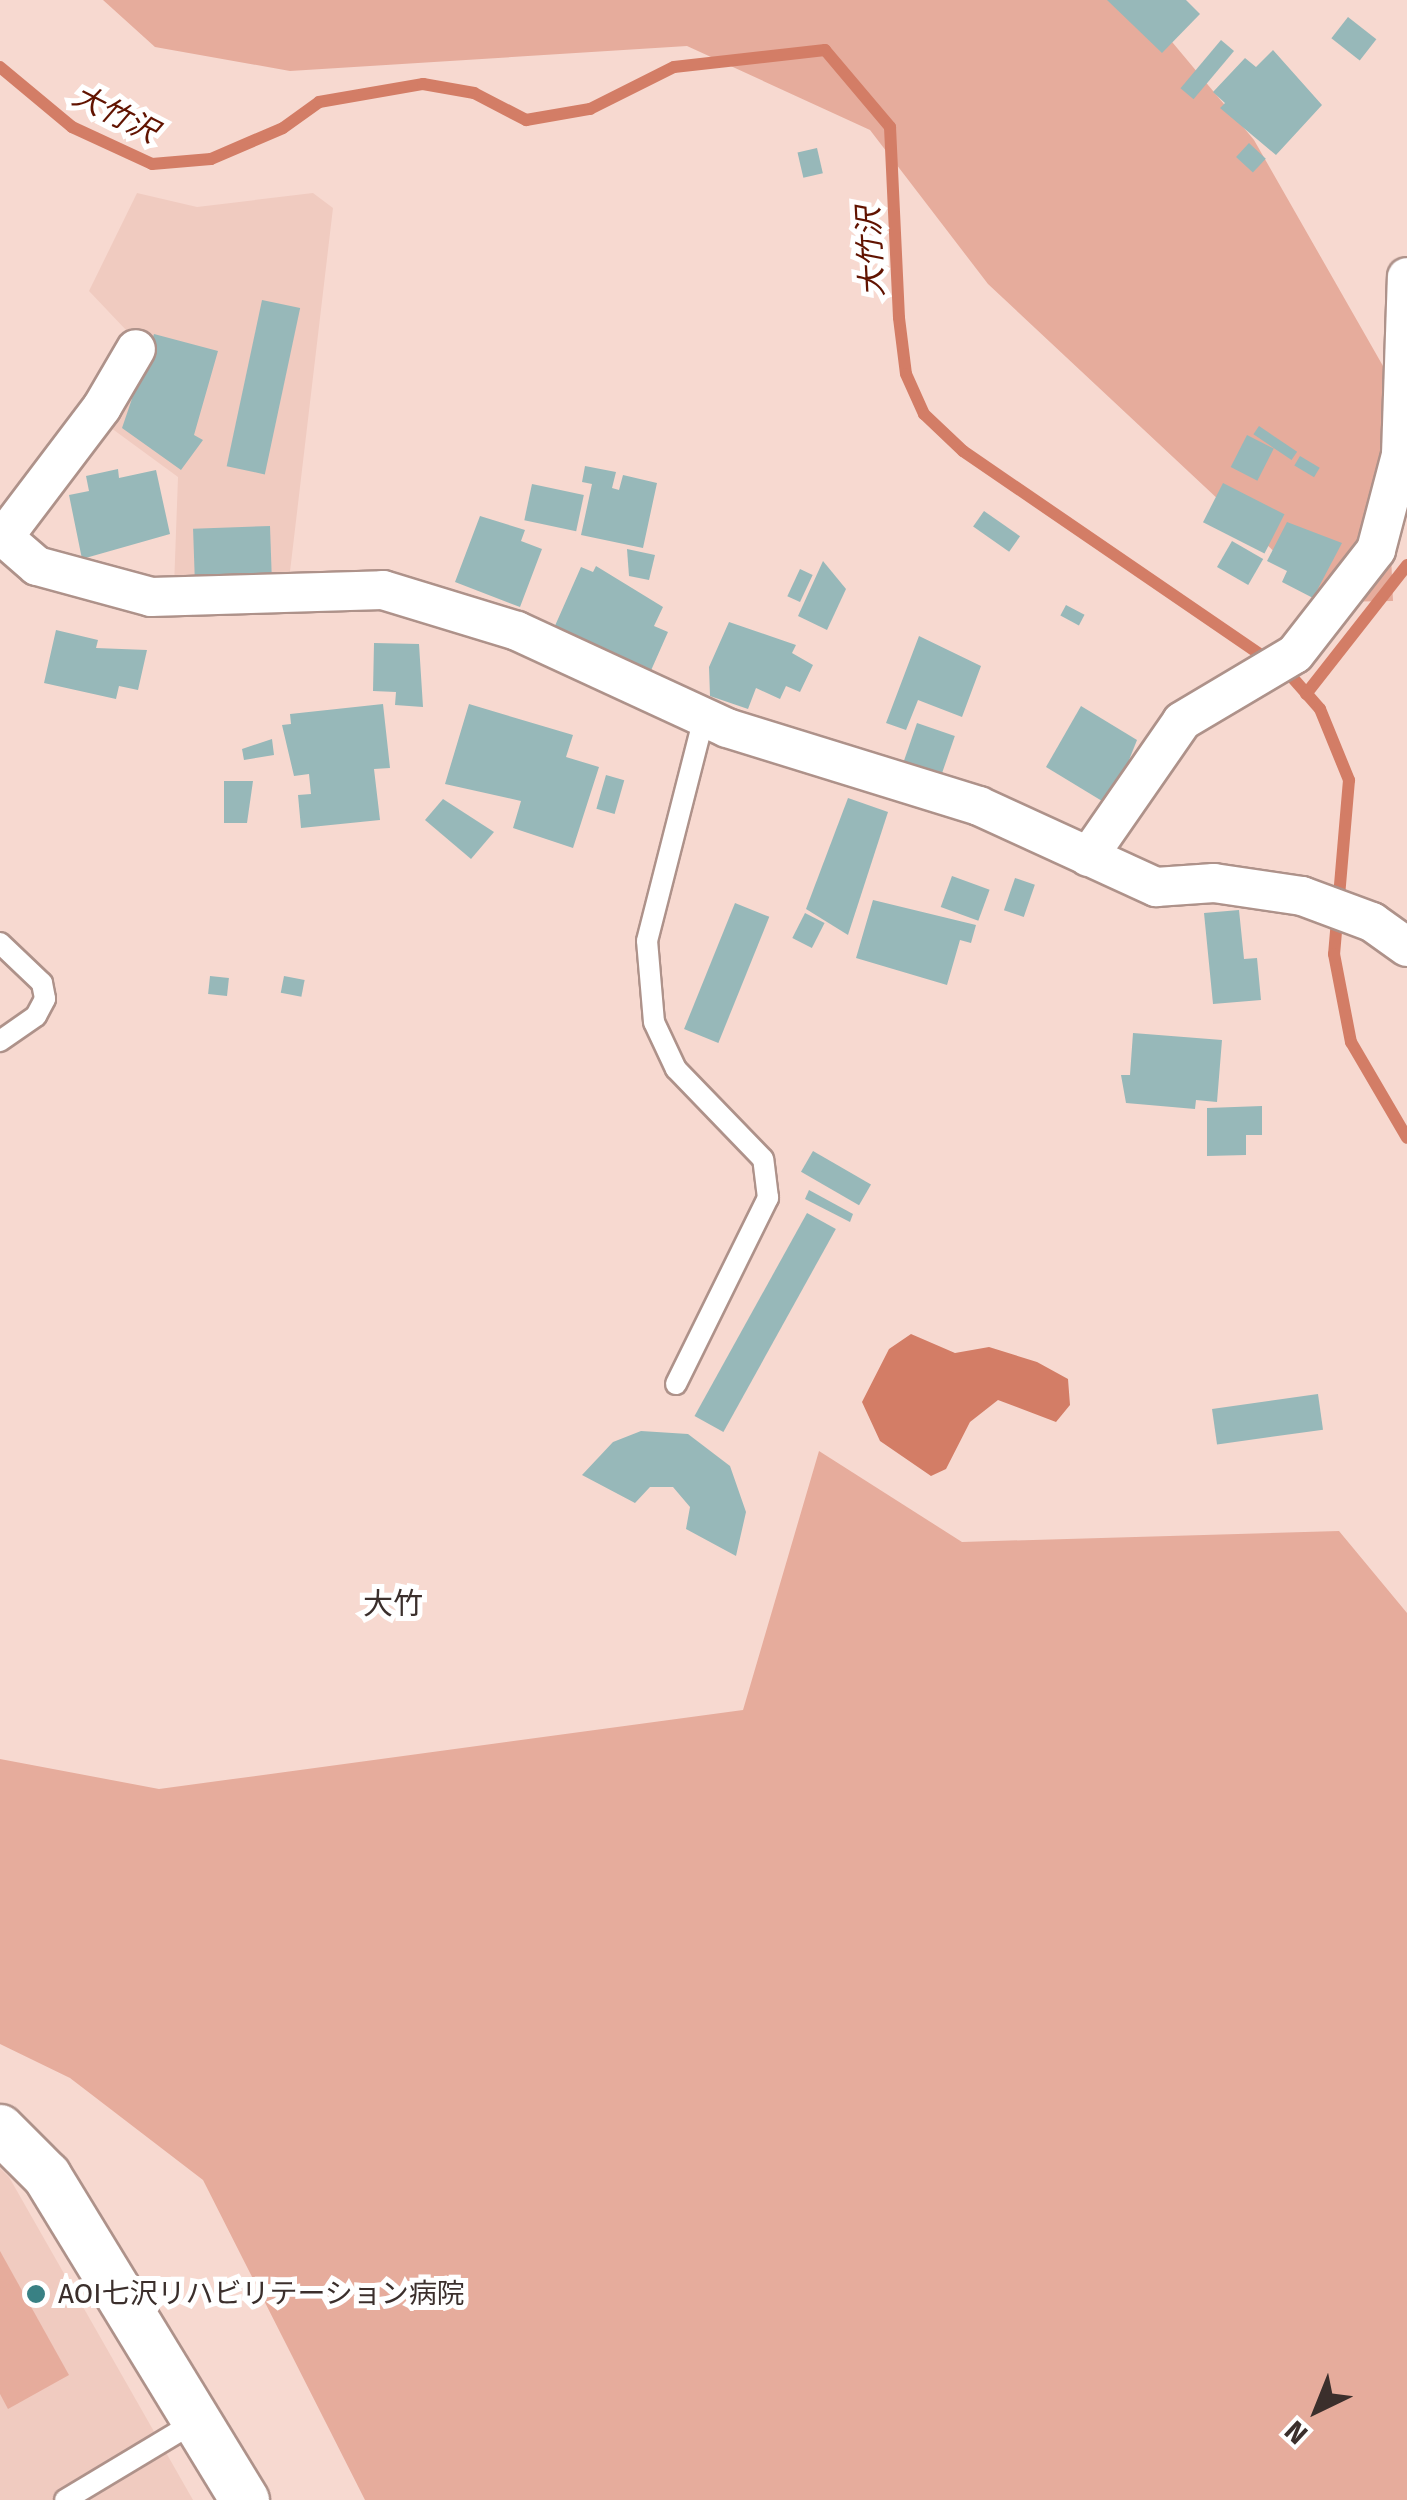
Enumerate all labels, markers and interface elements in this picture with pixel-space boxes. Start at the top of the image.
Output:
water label: 大竹沢 [67,78,163,150]
water label: 大竹沢 [851,206,891,298]
district label: 大竹 [363,1586,423,1622]
place label: AOI七沢リハビリテーション病院 [58,2277,465,2311]
marker: AOI七沢リハビリテーション病院 [23,2281,49,2307]
north arrow [1267,2360,1367,2460]
text: N [1278,2414,1314,2451]

